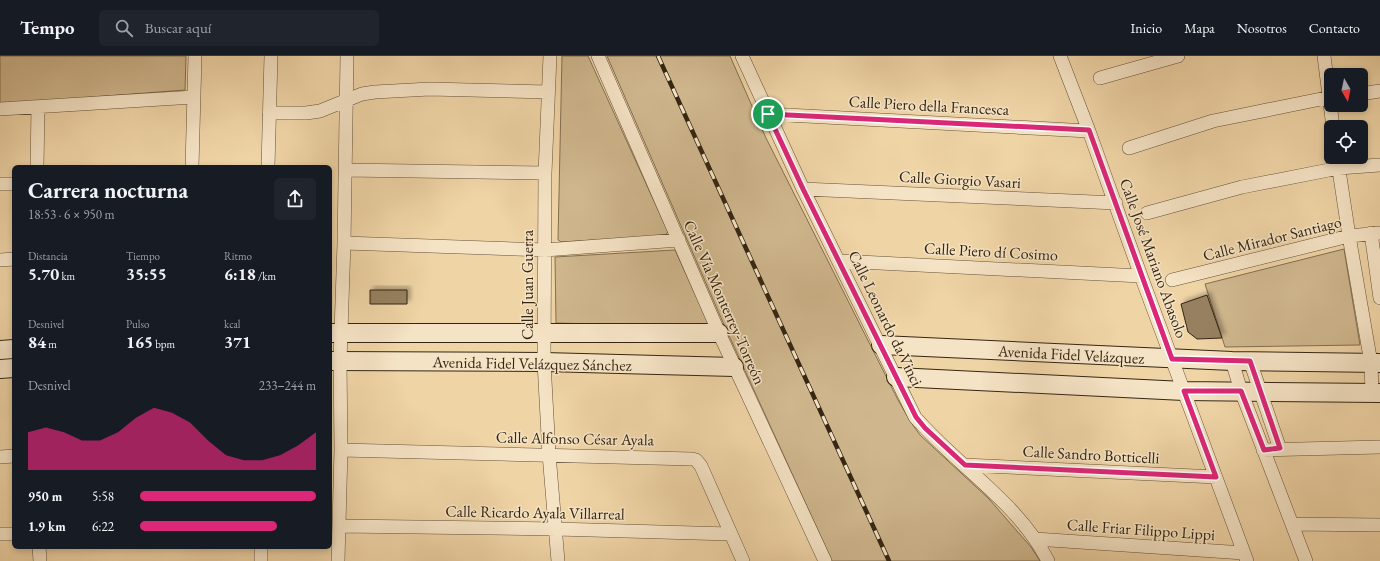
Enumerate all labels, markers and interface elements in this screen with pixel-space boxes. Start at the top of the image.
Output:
search box [99,10,379,46]
text: Tempo [20,15,75,40]
icon: search [113,17,135,39]
text: Buscar aquí [145,18,211,37]
text: Inicio [1131,19,1162,37]
text: Mapa [1184,19,1215,37]
text: Nosotros [1237,19,1287,37]
text: Contacto [1309,19,1360,37]
north arrow [1324,68,1368,112]
map controls [1324,68,1368,164]
street label: Calle Piero della Francesca [848,91,1010,120]
pin [751,97,785,131]
icon: arrive [757,103,779,125]
button: locate [1324,120,1368,164]
street label: Calle Giorgio Vasari [898,166,1022,193]
street label: Calle José Mariano Abasolo [1115,175,1192,341]
text: Carrera nocturna [28,176,188,205]
button: share [274,178,316,220]
text: 18:53 · 6 × 950 m [28,206,115,223]
street label: Calle Mirador Santiago [1201,211,1344,266]
street label: Calle Vía Monterrey-Torreón [679,217,771,388]
street label: Calle Juan Guerra [517,229,538,340]
street label: Calle Piero dí Cosimo [923,237,1059,266]
street label: Calle Leonardo da Vinci [844,247,928,390]
text: Distancia [28,249,68,263]
text: Tiempo [126,249,160,263]
text: Ritmo [224,249,252,263]
text: 5.70 [28,263,59,285]
text: 35:55 [126,263,167,285]
text: 6:18 [224,263,256,285]
text: km [59,269,75,283]
text: /km [256,269,276,283]
text: Desnivel [28,317,64,331]
text: Pulso [126,317,150,331]
text: kcal [224,317,241,331]
text: 84 [28,331,46,353]
text: 165 [126,331,153,353]
text: 371 [224,331,251,353]
text: m [46,337,57,351]
text: bpm [153,337,175,351]
street label: Avenida Fidel Velázquez [996,340,1145,369]
street label: Avenida Fidel Velázquez Sánchez [431,351,632,376]
text: Desnivel [28,377,71,394]
text: 233–244 m [259,377,316,394]
street label: Calle Alfonso César Ayala [496,427,655,450]
street label: Calle Sandro Botticelli [1022,440,1160,469]
text: 950 m [28,488,62,505]
text: 5:58 [92,488,114,505]
street label: Calle Ricardo Ayala Villarreal [445,500,625,525]
street label: Calle Friar Filippo Lippi [1066,514,1216,545]
text: 1.9 km [28,518,66,535]
text: 6:22 [92,518,114,535]

